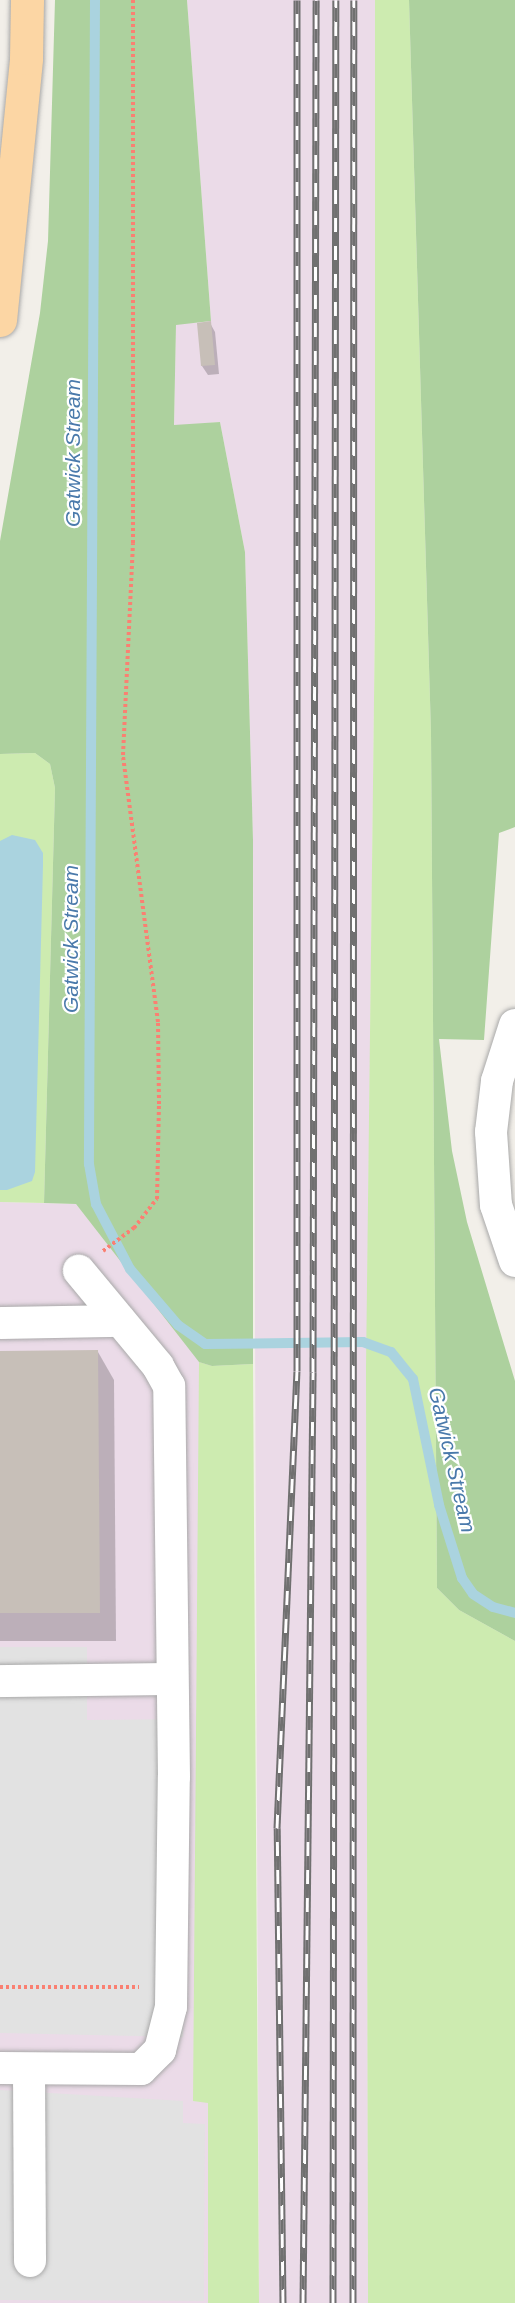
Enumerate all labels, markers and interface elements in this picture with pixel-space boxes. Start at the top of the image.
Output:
water label: Gatwick Stream [60,379,86,527]
water label: Gatwick Stream [58,865,84,1013]
water label: Gatwick Stream [423,1385,481,1535]

